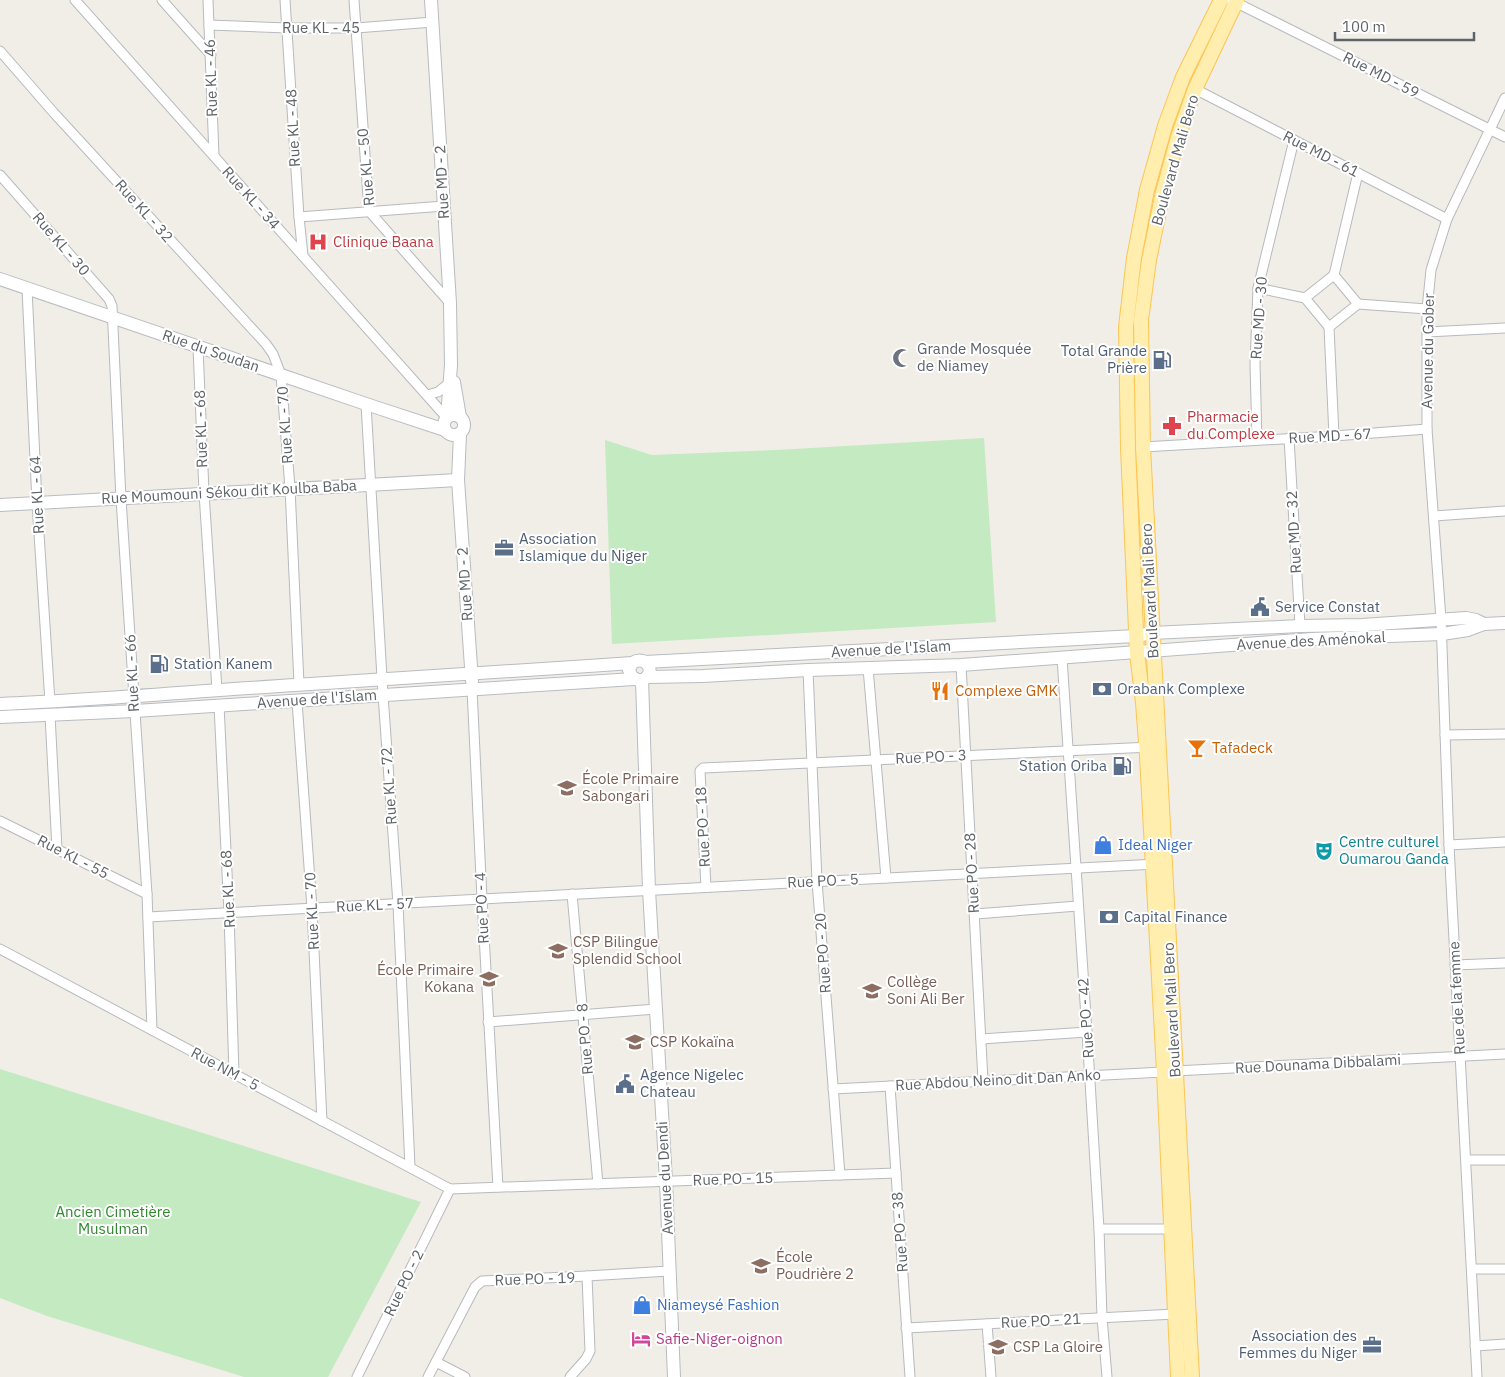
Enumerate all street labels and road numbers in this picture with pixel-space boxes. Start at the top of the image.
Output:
street label: Rue KL - 45 [282,18,360,37]
street label: Rue KL - 46 [200,39,221,117]
street label: Rue MD - 59 [1340,47,1423,102]
street label: Rue KL - 48 [281,89,304,167]
street label: Boulevard Mali Bero [1147,92,1202,227]
street label: Rue MD - 61 [1280,126,1363,181]
street label: Rue KL - 50 [353,127,378,207]
street label: Rue MD - 2 [430,144,453,220]
street label: Rue KL - 34 [218,162,285,233]
street label: Rue KL - 32 [111,175,178,246]
street label: Rue KL - 30 [29,208,94,279]
street label: Rue MD - 30 [1246,276,1271,360]
street label: Avenue du Gober [1417,293,1438,409]
street label: Rue du Soudan [160,325,262,376]
street label: Rue KL - 70 [272,385,297,465]
street label: Rue KL - 68 [190,390,211,468]
street label: Rue MD - 67 [1288,424,1372,447]
street label: Rue KL - 64 [25,456,48,534]
street label: Rue Moumouni Sékou dit Koulba Baba [101,475,357,508]
street label: Rue MD - 32 [1282,490,1305,574]
street label: Boulevard Mali Bero [1136,523,1163,659]
street label: Rue MD - 2 [452,546,477,622]
street label: Avenue des Aménokal [1236,627,1386,654]
street label: Rue KL - 66 [120,634,143,712]
street label: Avenue de l'Islam [830,636,952,661]
street label: Avenue de l'Islam [256,685,378,712]
street label: Rue PO - 3 [895,745,967,768]
street label: Rue KL - 72 [376,746,401,826]
street label: Rue PO - 18 [691,786,714,868]
street label: Rue KL - 55 [34,830,112,883]
street label: Rue PO - 28 [960,832,983,914]
street label: Rue KL - 68 [216,850,239,928]
street label: Rue PO - 5 [787,869,859,892]
street label: Rue KL - 70 [300,872,323,950]
street label: Rue PO - 4 [470,872,493,944]
street label: Rue KL - 57 [336,893,414,916]
street label: Rue PO - 20 [810,912,835,994]
street label: Rue de la femme [1444,941,1469,1055]
street label: Boulevard Mali Bero [1158,942,1185,1078]
street label: Rue PO - 42 [1073,977,1098,1059]
street label: Rue PO - 8 [572,1003,597,1076]
street label: Rue NM - 5 [188,1043,263,1094]
street label: Rue Dounama Dibbalami [1234,1050,1401,1077]
street label: Rue Abdou Neino dit Dan Anko [895,1065,1101,1094]
street label: Avenue du Dendi [652,1121,677,1235]
street label: Rue PO - 15 [692,1168,774,1189]
street label: Rue PO - 38 [887,1191,912,1273]
street label: Rue PO - 2 [379,1246,428,1319]
street label: Rue PO - 19 [494,1268,576,1289]
street label: Rue PO - 21 [1000,1309,1082,1332]

